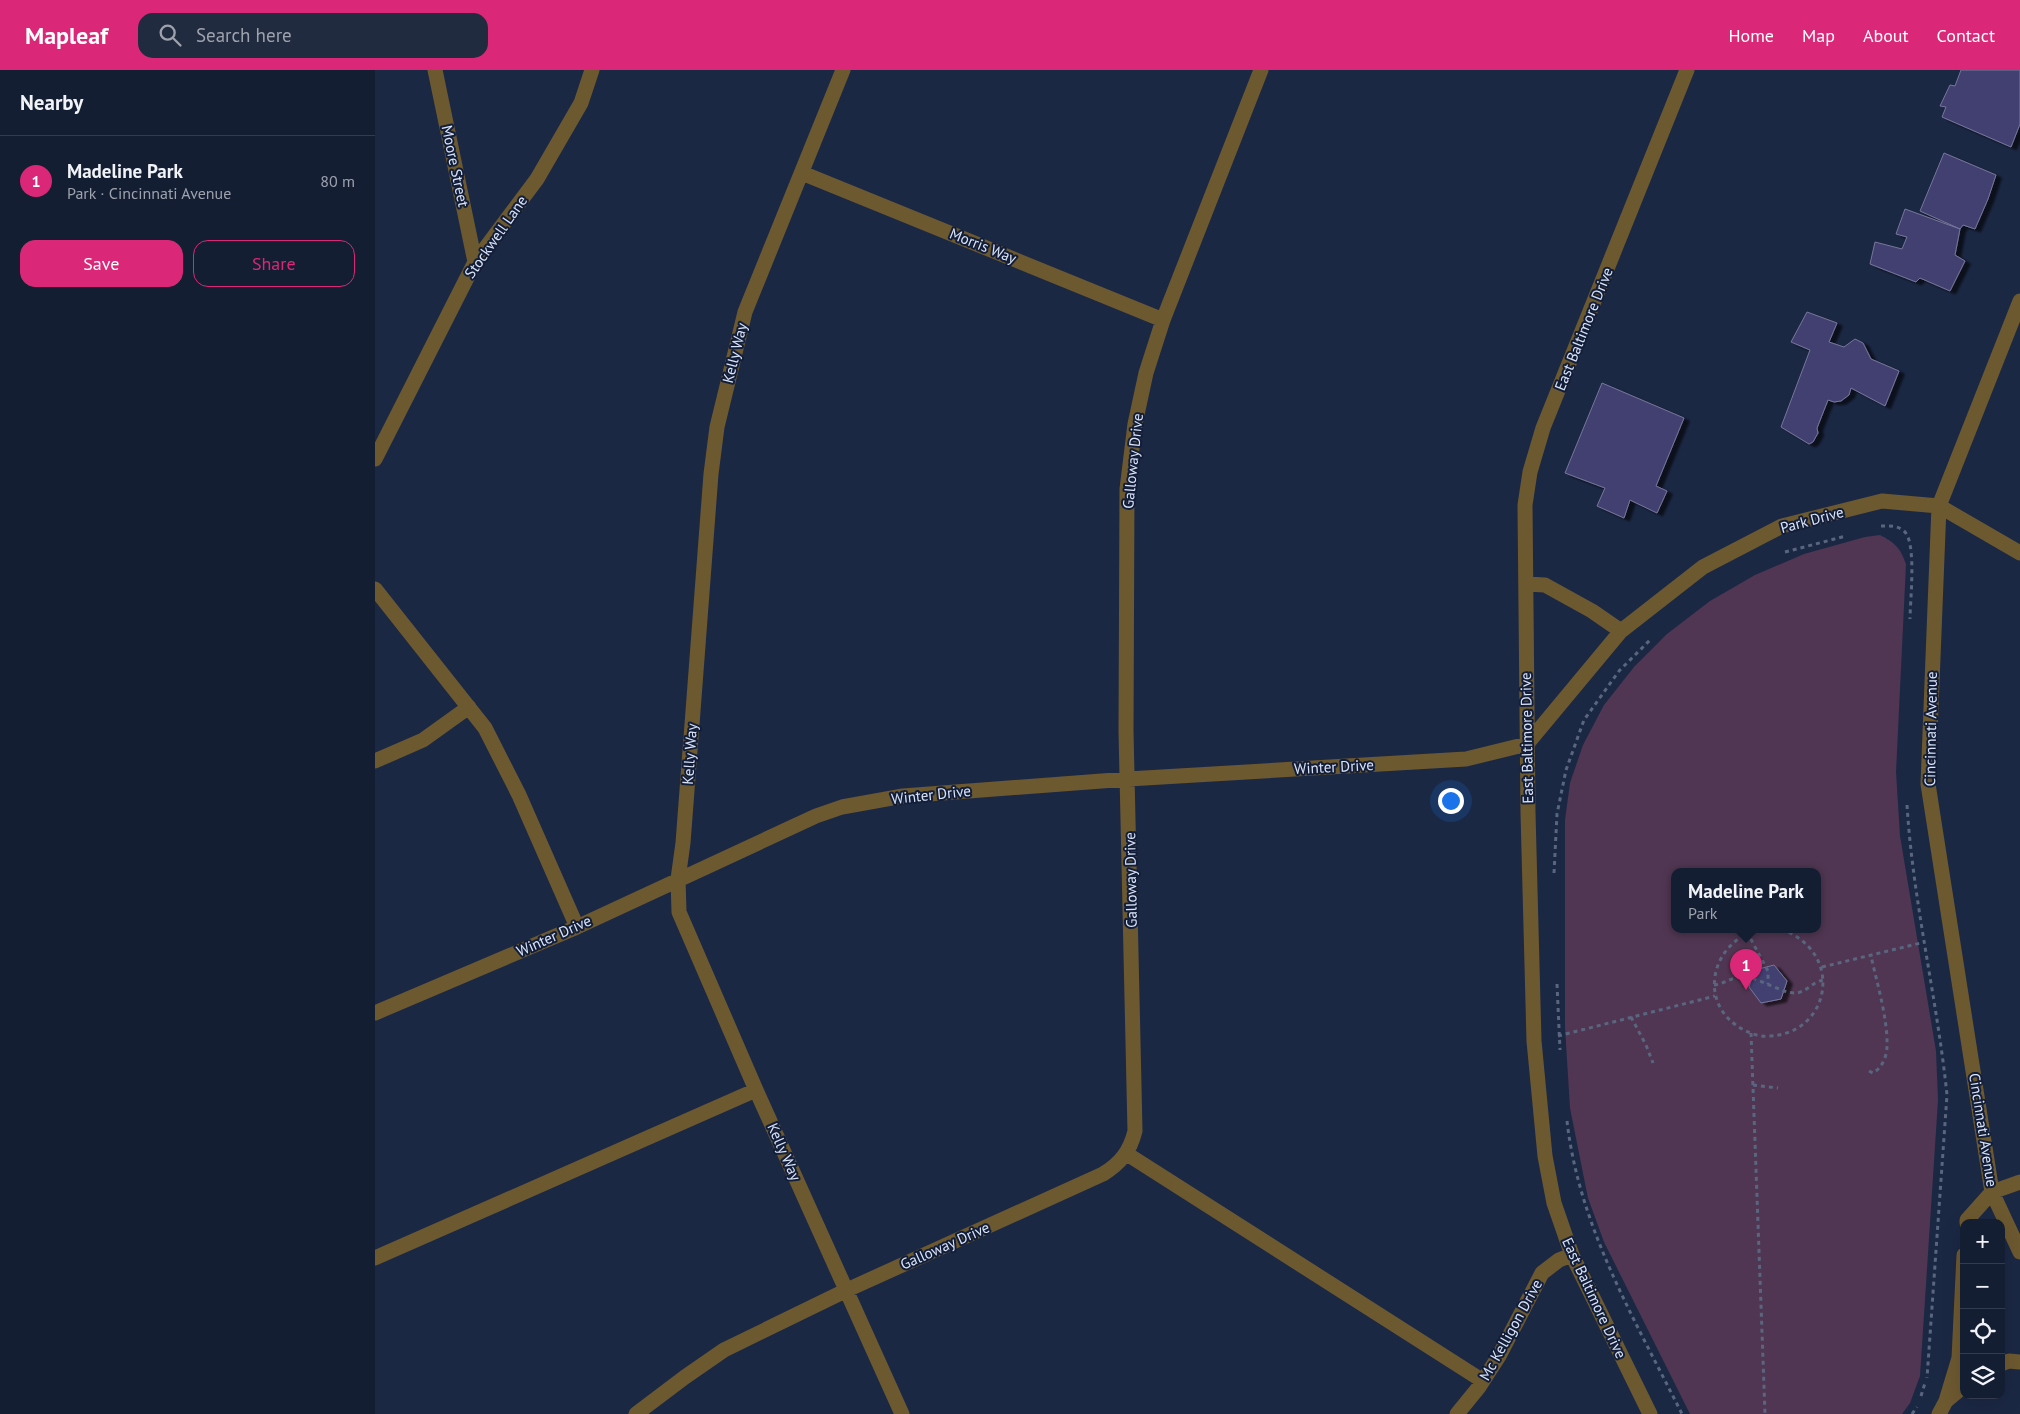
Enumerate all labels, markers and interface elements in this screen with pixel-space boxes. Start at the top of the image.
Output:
search box [138,13,488,58]
text: Mapleaf [25,20,108,51]
icon: search [156,21,184,49]
text: Search here [196,23,292,47]
text: Home [1728,24,1774,47]
text: Map [1802,24,1835,47]
text: About [1863,24,1909,47]
text: Contact [1937,24,1995,47]
text: Nearby [20,89,83,116]
street label: Moore Street [438,123,473,208]
text: Madeline Park [67,159,183,183]
text: 1 [31,171,41,191]
text: 80 m [320,171,355,191]
text: Park · Cincinnati Avenue [67,183,231,203]
street label: Stockwell Lane [460,192,531,282]
street label: Morris Way [947,224,1019,268]
button: Save [20,240,183,287]
button: Share [193,240,355,287]
street label: East Baltimore Drive [1550,264,1617,393]
street label: Kelly Way [718,321,751,385]
street label: Galloway Drive [1118,412,1147,510]
street label: Park Drive [1778,502,1846,537]
street label: Cincinnati Avenue [1920,671,1941,787]
street label: East Baltimore Drive [1516,672,1537,804]
street label: Kelly Way [678,723,701,785]
street label: Winter Drive [1294,755,1374,778]
street label: Winter Drive [890,781,972,808]
your location [1438,788,1464,814]
street label: Galloway Drive [1120,832,1141,928]
popup [1671,868,1821,933]
text: Madeline Park [1688,879,1804,903]
text: Park [1688,903,1718,923]
street label: Winter Drive [513,911,594,960]
pin: 1 [1730,949,1762,990]
street label: Cincinnati Avenue [1965,1072,2002,1188]
street label: Kelly Way [763,1120,806,1184]
street label: Galloway Drive [897,1217,992,1274]
map controls [1960,1219,2005,1399]
button: + [1960,1219,2005,1264]
street label: East Baltimore Drive [1558,1234,1631,1361]
button: − [1960,1264,2005,1309]
street label: Mc Kelligon Drive [1475,1276,1546,1384]
button: locate [1960,1309,2005,1354]
button: layers [1960,1354,2005,1399]

